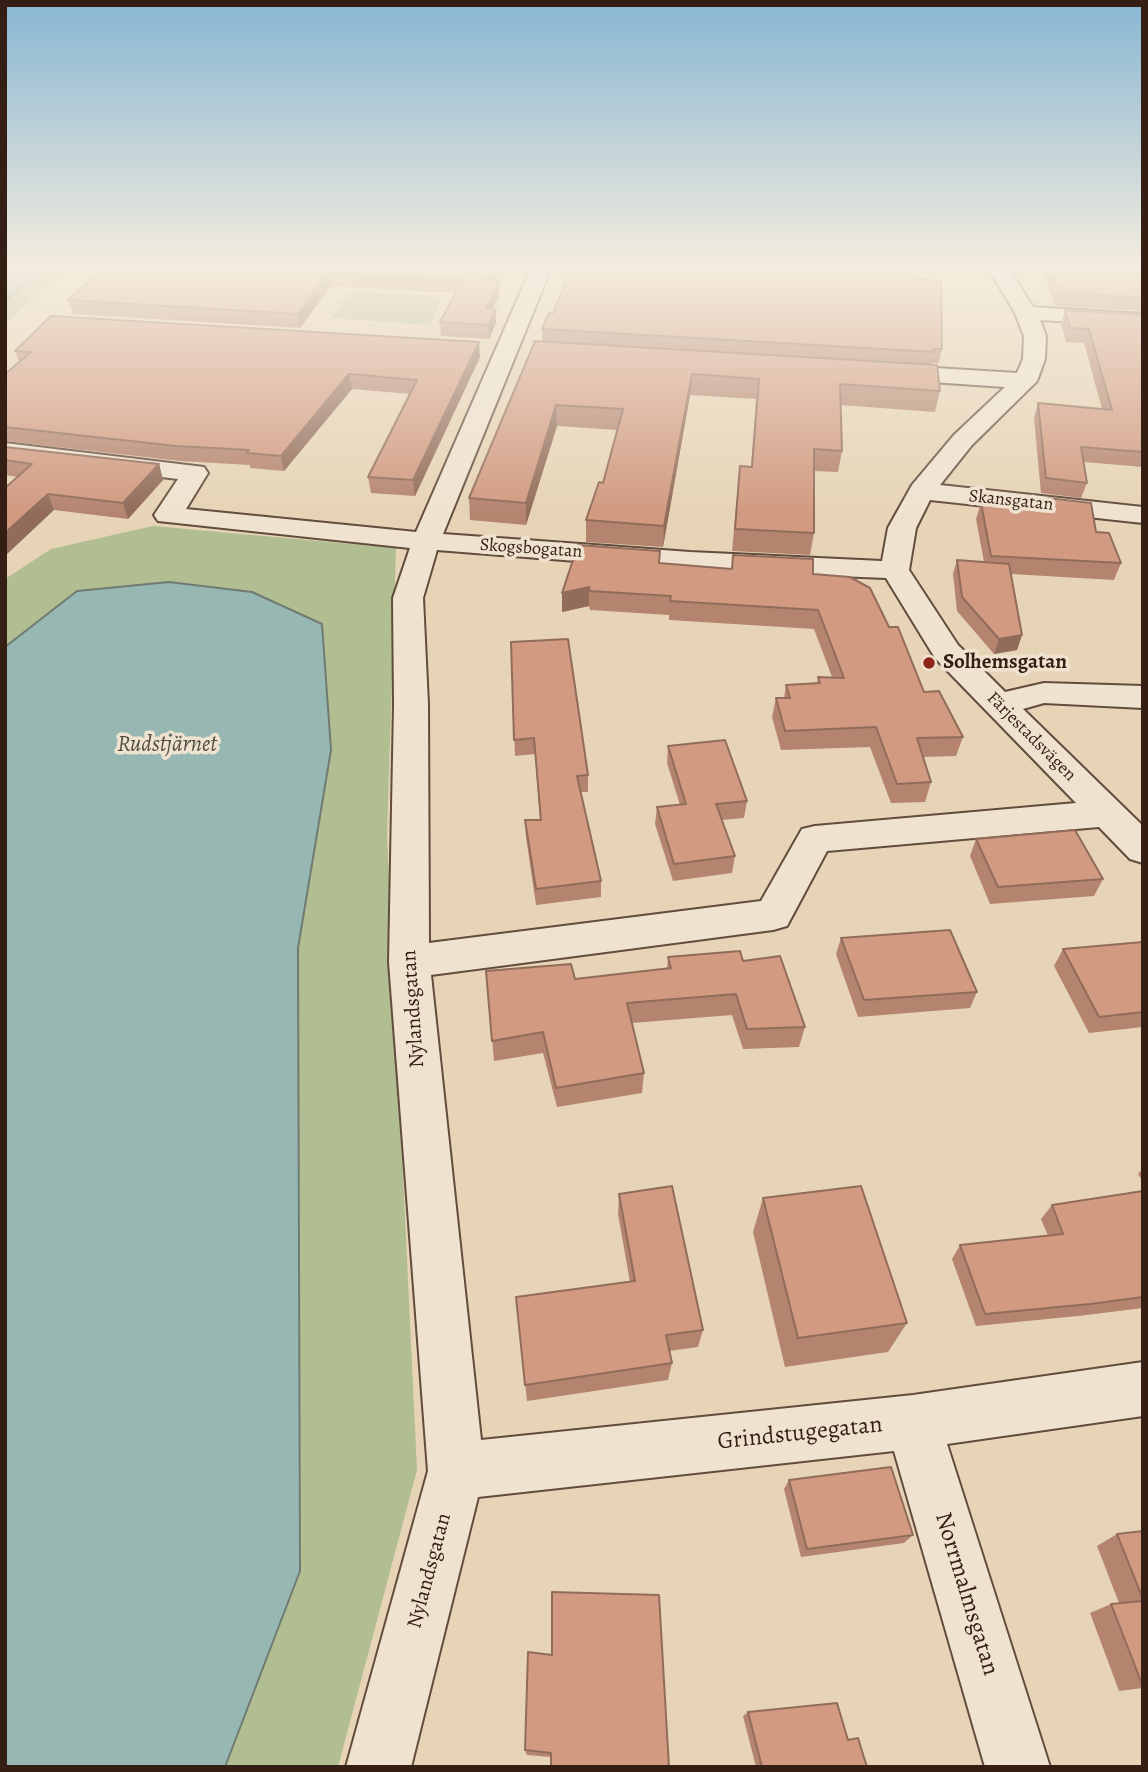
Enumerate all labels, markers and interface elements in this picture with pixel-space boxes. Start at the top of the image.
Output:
street label: Skansgatan [968,486,1054,516]
street label: Skogsbogatan [479,535,583,563]
place label: Solhemsgatan [943,650,1067,676]
marker: Solhemsgatan [921,655,937,671]
street label: Färjestadsvägen [982,688,1080,786]
water label: Rudstjärnet [117,731,217,759]
street label: Nylandsgatan [397,949,431,1069]
street label: Grindstugegatan [716,1411,884,1457]
street label: Norrmalmsgatan [928,1509,1004,1679]
street label: Nylandsgatan [403,1511,457,1631]

